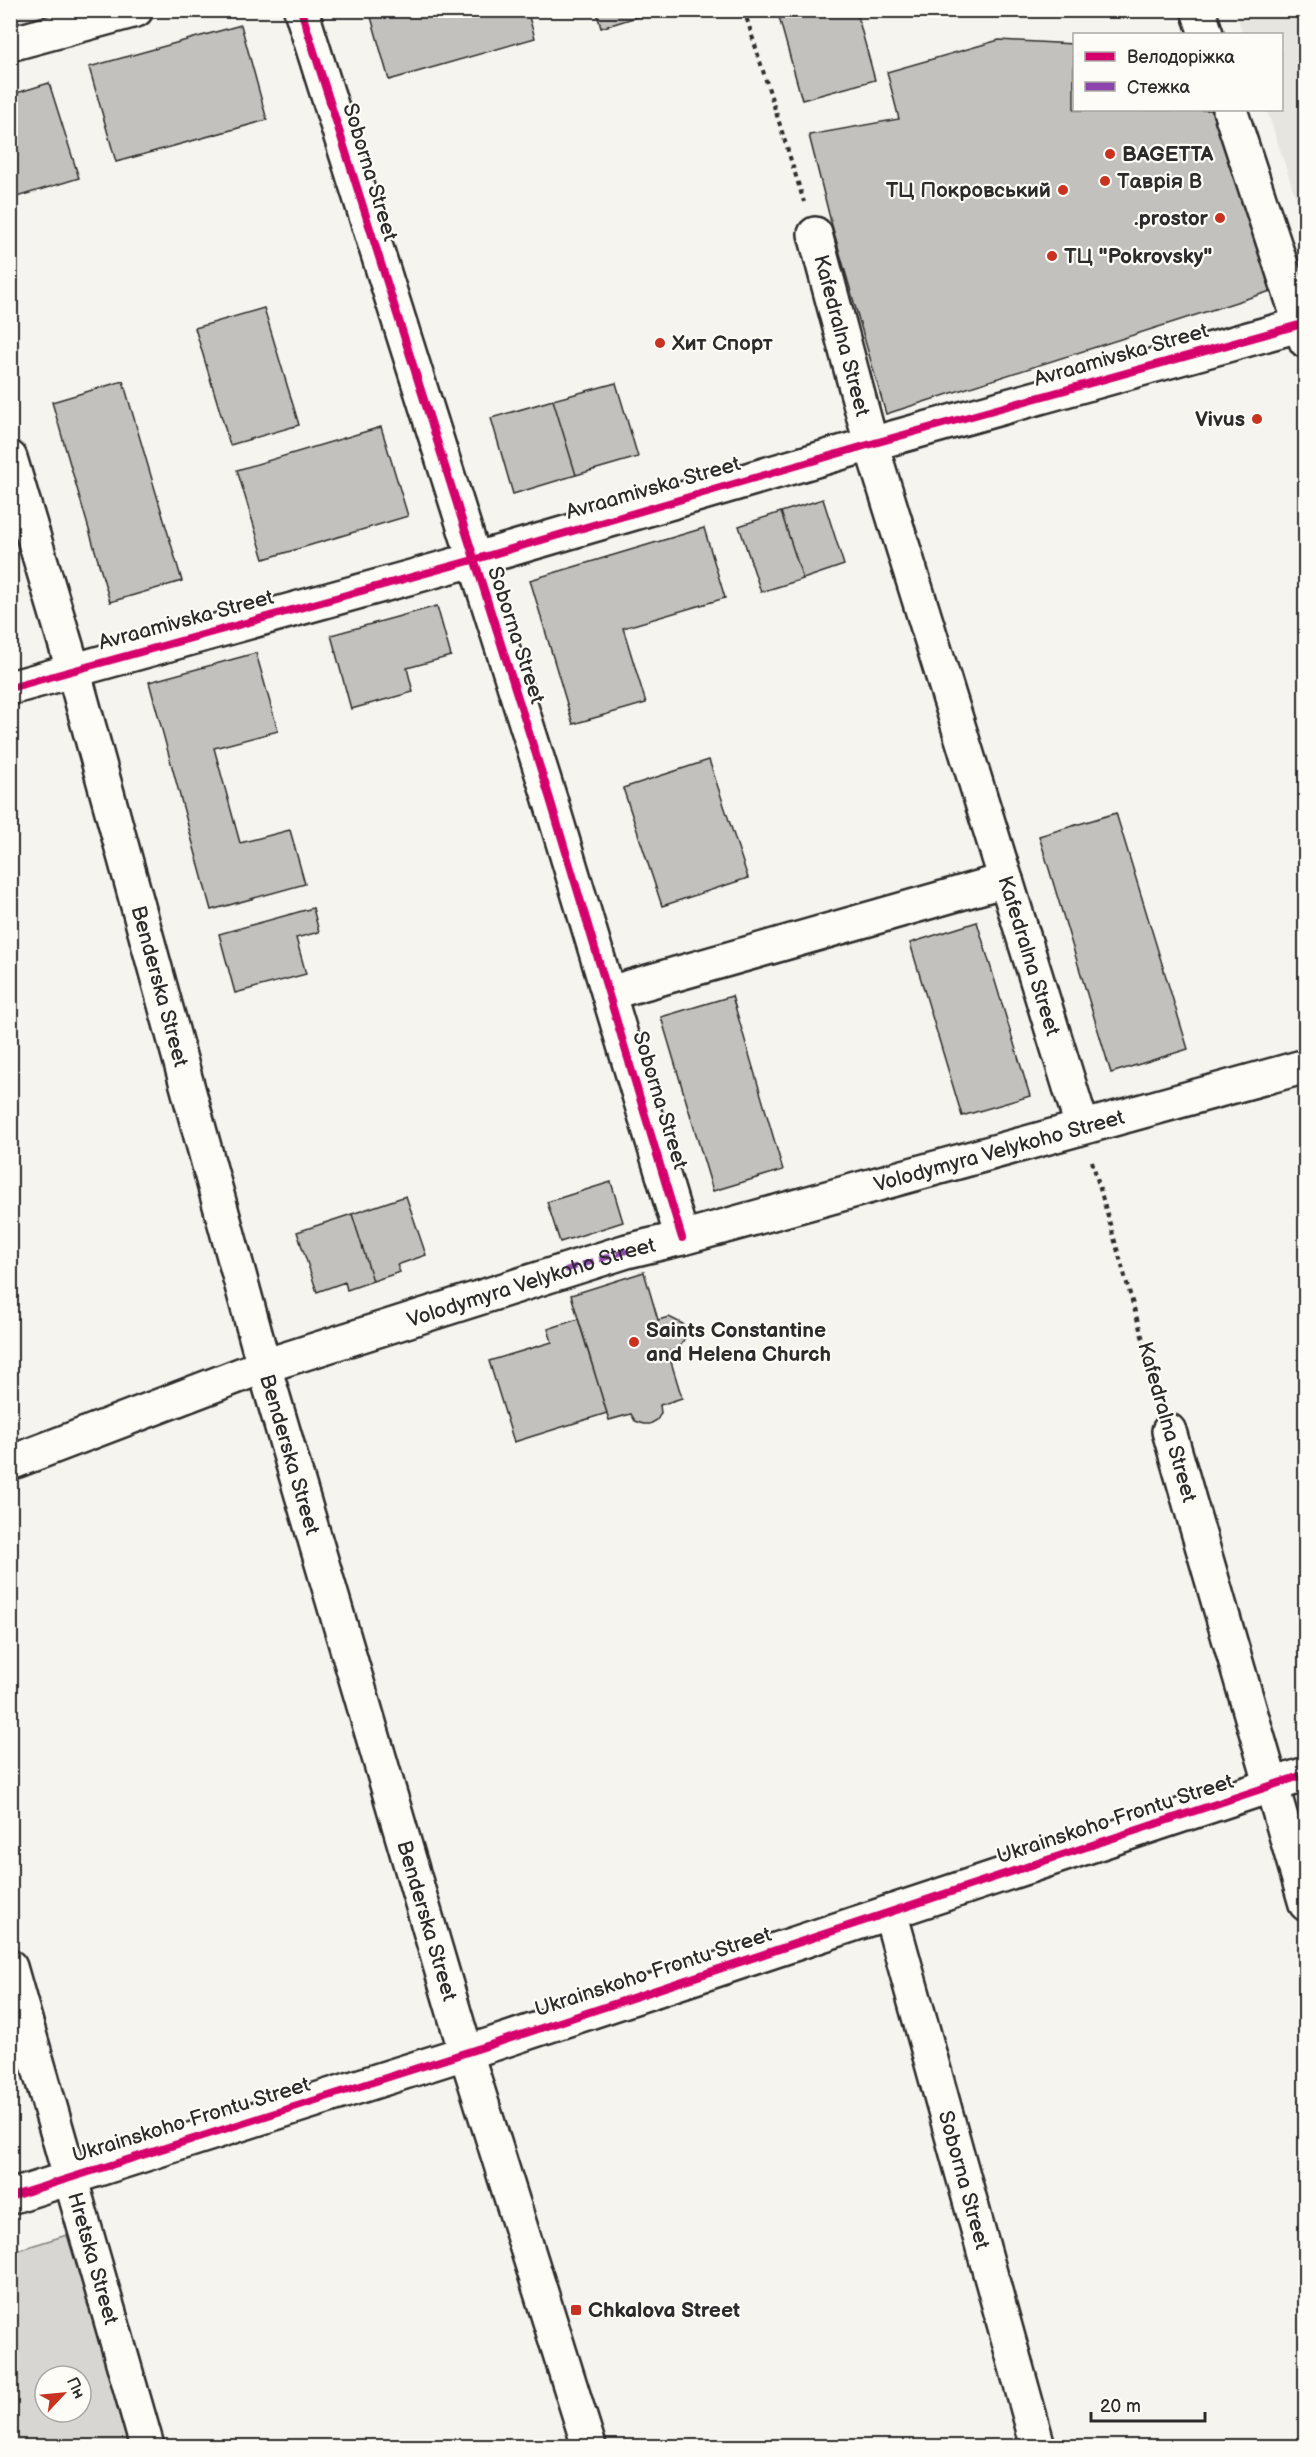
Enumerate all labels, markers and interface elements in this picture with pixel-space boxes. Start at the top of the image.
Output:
legend [1073,33,1283,111]
text: Велодоріжка [1127,47,1235,68]
text: Стежка [1127,77,1190,98]
street label: Soborna Street [337,100,403,244]
place label: BAGETTA [1122,142,1213,167]
marker: BAGETTA [1103,147,1117,161]
place label: Таврія В [1117,169,1202,194]
marker: Таврія В [1098,174,1112,188]
place label: ТЦ Покровський [886,178,1051,203]
marker: ТЦ Покровський [1056,183,1070,197]
place label: .prostor [1134,206,1209,231]
marker: .prostor [1213,211,1227,225]
place label: ТЦ "Pokrovsky" [1064,244,1212,269]
marker: ТЦ "Pokrovsky" [1045,249,1059,263]
street label: Kafedralna Street [809,252,876,419]
street label: Avraamivska Street [1031,318,1212,392]
place label: Хит Спорт [671,331,773,356]
marker: Хит Спорт [653,336,667,350]
place label: Vivus [1195,407,1245,432]
marker: Vivus [1250,412,1264,426]
street label: Avraamivska Street [563,451,744,525]
street label: Soborna Street [482,563,550,707]
street label: Avraamivska Street [96,584,277,655]
street label: Kafedralna Street [993,873,1066,1039]
street label: Benderska Street [126,903,194,1070]
street label: Soborna Street [627,1028,693,1172]
street label: Volodymyra Velykoho Street [871,1104,1128,1197]
street label: Volodymyra Velykoho Street [404,1232,658,1332]
place label: Saints Constantine and Helena Church [646,1318,831,1367]
marker: Saints Constantine and Helena Church [627,1335,641,1349]
street label: Kafedralna Street [1132,1339,1202,1506]
street label: Benderska Street [255,1371,326,1538]
street label: Ukrainskoho Frontu Street [994,1769,1237,1869]
street label: Benderska Street [392,1837,463,2004]
street label: Ukrainskoho Frontu Street [532,1922,775,2022]
street label: Ukrainskoho Frontu Street [69,2072,313,2168]
street label: Soborna Street [933,2108,996,2253]
street label: Hretska Street [63,2189,124,2328]
place label: Chkalova Street [588,2298,740,2323]
marker: Chkalova Street [569,2303,583,2317]
north arrow [33,2364,93,2424]
text: Пн [62,2374,88,2402]
scale bar [1091,2385,1205,2423]
text: 20 m [1100,2396,1141,2417]

